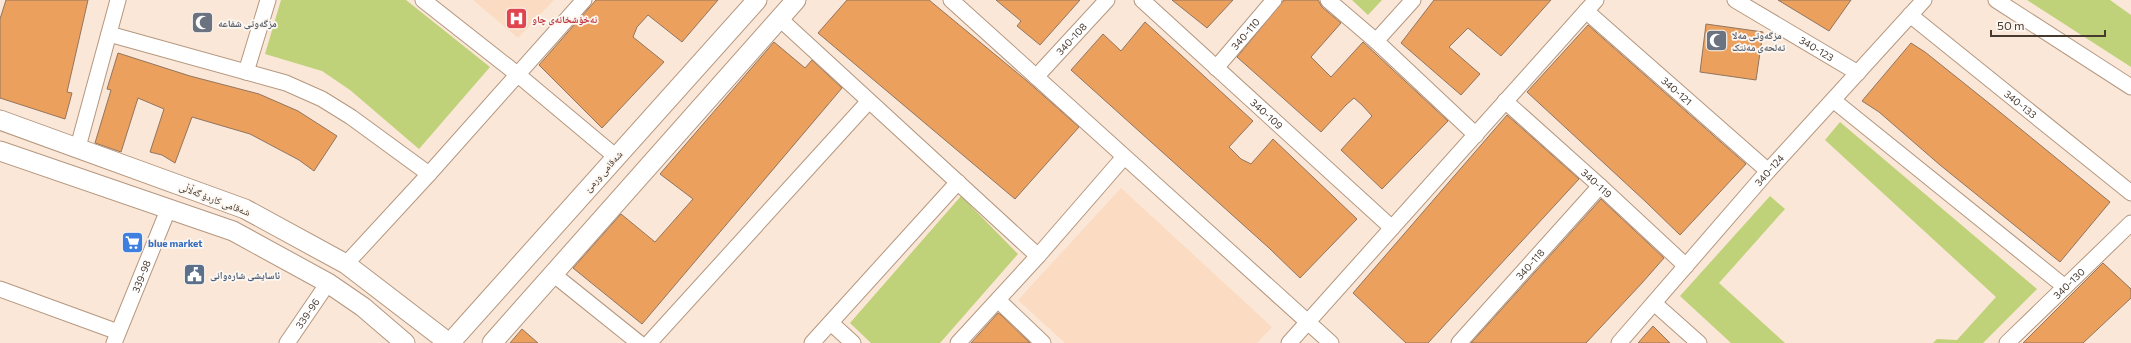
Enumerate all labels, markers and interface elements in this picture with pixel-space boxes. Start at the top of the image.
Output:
hospital icon: نەخۆشخانەی چاو [503,6,529,32]
mosque icon: مزگەوتی شفاعە [190,10,216,36]
scale bar [1991,12,2105,38]
place label: نەخۆشخانەی چاو [532,13,598,26]
street label: 340-110 [1228,16,1262,52]
place label: مزگەوتی شفاعە [218,17,277,30]
text: 50 m [1997,18,2025,32]
street label: 340-108 [1053,20,1089,57]
mosque icon: مزگەوتی مەلا تەلحەی مەنتک [1704,28,1730,54]
place label: مزگەوتی مەلا تەلحەی مەنتک [1732,29,1786,54]
street label: 340-123 [1797,34,1836,63]
street label: 340-121 [1659,74,1695,107]
street label: 340-133 [2002,87,2039,121]
street label: 340-109 [1248,96,1285,132]
street label: شەقامی ورمێ [581,148,626,195]
street label: 340-124 [1752,152,1786,188]
street label: 340-119 [1579,166,1614,200]
street label: شەقامی کاردۆ گەڵاڵی [177,180,253,219]
supermarket icon: blue market [120,230,146,256]
place label: blue market [148,237,203,249]
street label: 340-118 [1513,246,1547,282]
street label: 339-98 [129,258,153,294]
public building icon: ئاسایشی شارەوانی [182,262,208,288]
street label: 340-130 [2051,265,2087,301]
place label: ئاسایشی شارەوانی [210,269,280,282]
street label: 339-96 [293,296,322,331]

